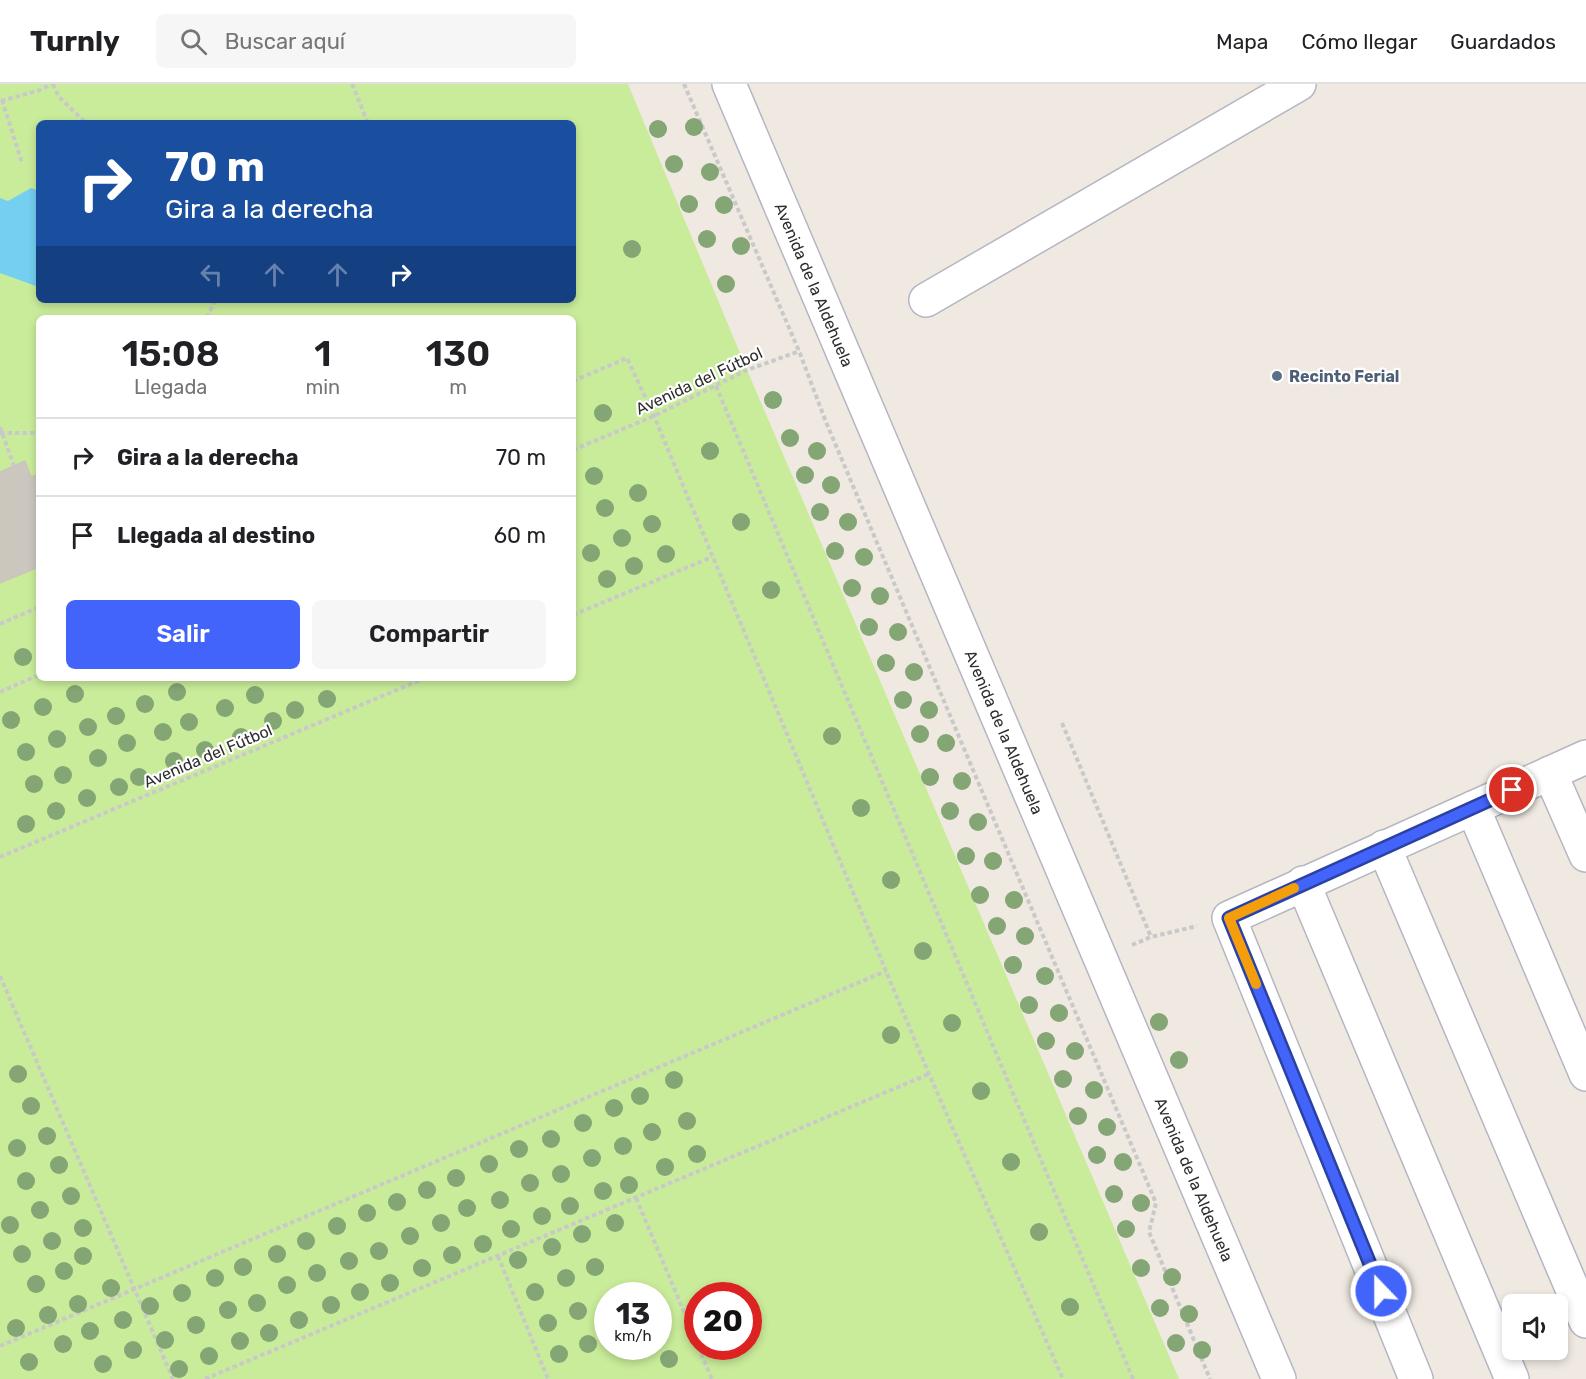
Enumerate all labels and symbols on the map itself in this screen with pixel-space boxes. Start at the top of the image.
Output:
street label: Avenida de la Aldehuela [771,200,857,370]
street label: Avenida del Fútbol [633,343,765,419]
place label: Recinto Ferial [1289,367,1399,386]
marker: Recinto Ferial [1270,369,1284,383]
street label: Avenida de la Aldehuela [961,647,1047,817]
street label: Avenida del Fútbol [141,720,275,792]
pin [1486,764,1537,815]
street label: Avenida de la Aldehuela [1151,1094,1237,1264]
position arrow [1349,1259,1413,1323]
speed limit sign: 20 [684,1282,762,1360]

